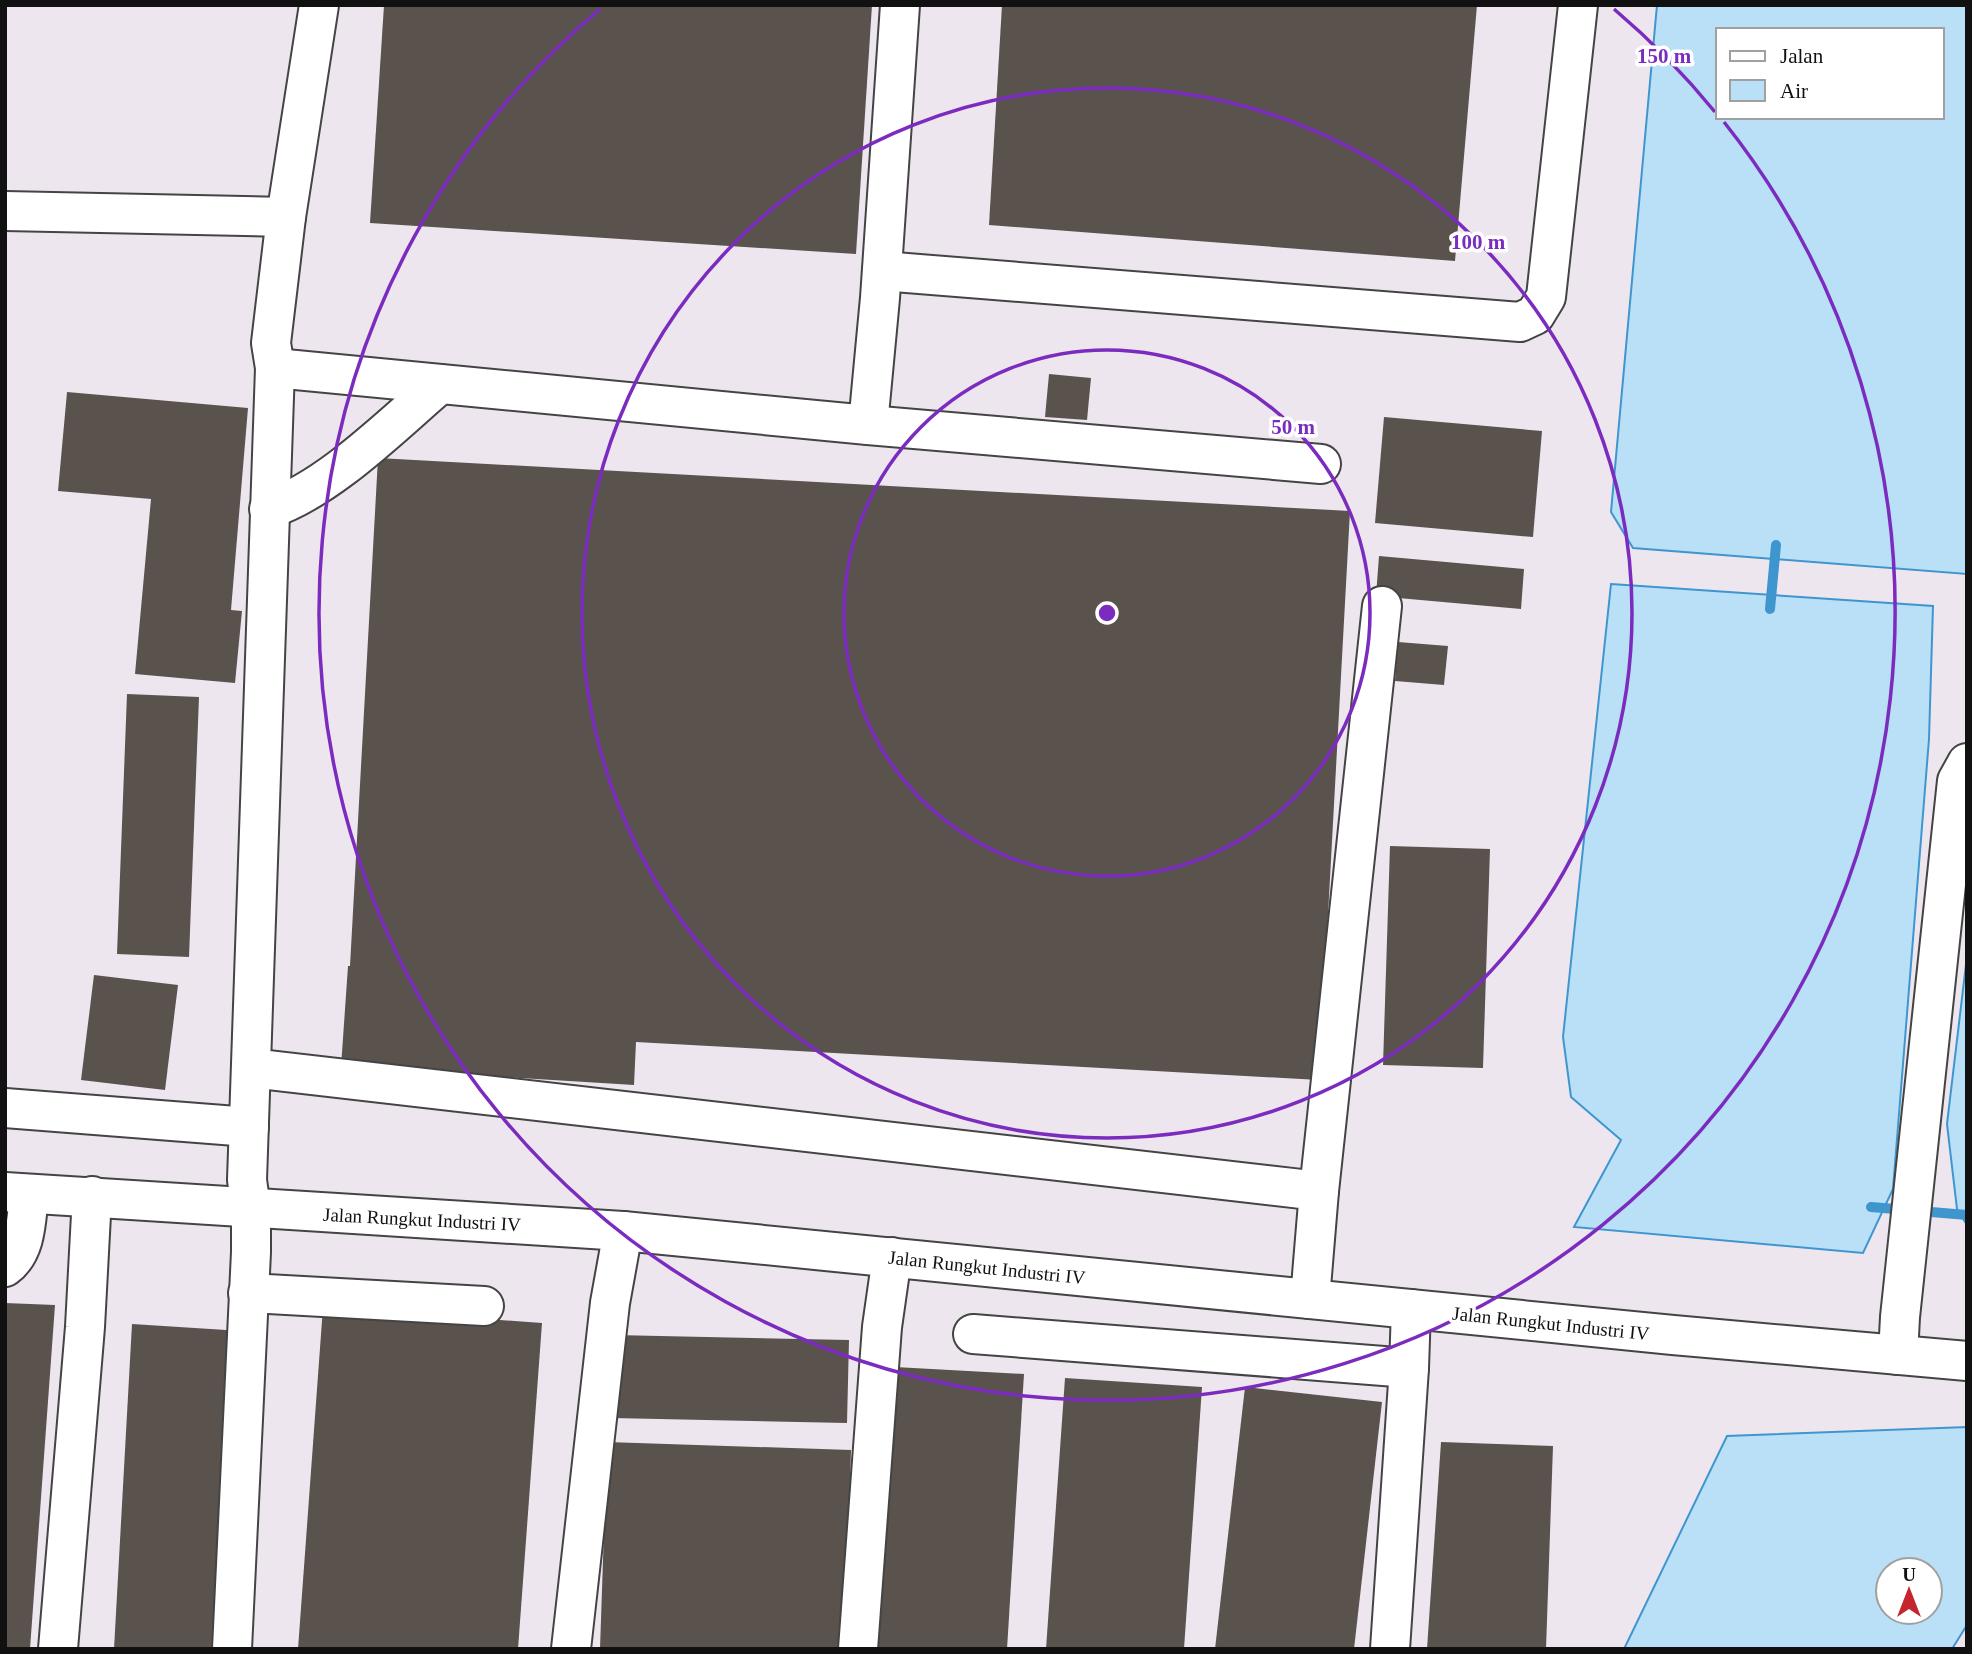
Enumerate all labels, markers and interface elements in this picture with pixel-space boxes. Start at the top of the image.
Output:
legend [1716,28,1944,119]
text: 150 m [1637,44,1692,68]
text: Jalan [1780,44,1824,68]
text: Air [1780,79,1808,103]
text: 100 m [1451,230,1506,254]
text: 50 m [1271,415,1315,439]
centre of rings [1095,601,1119,625]
street label: Jalan Rungkut Industri IV [323,1204,522,1235]
street label: Jalan Rungkut Industri IV [887,1247,1087,1288]
street label: Jalan Rungkut Industri IV [1451,1303,1651,1344]
north arrow [1874,1556,1944,1626]
text: U [1902,1564,1916,1585]

